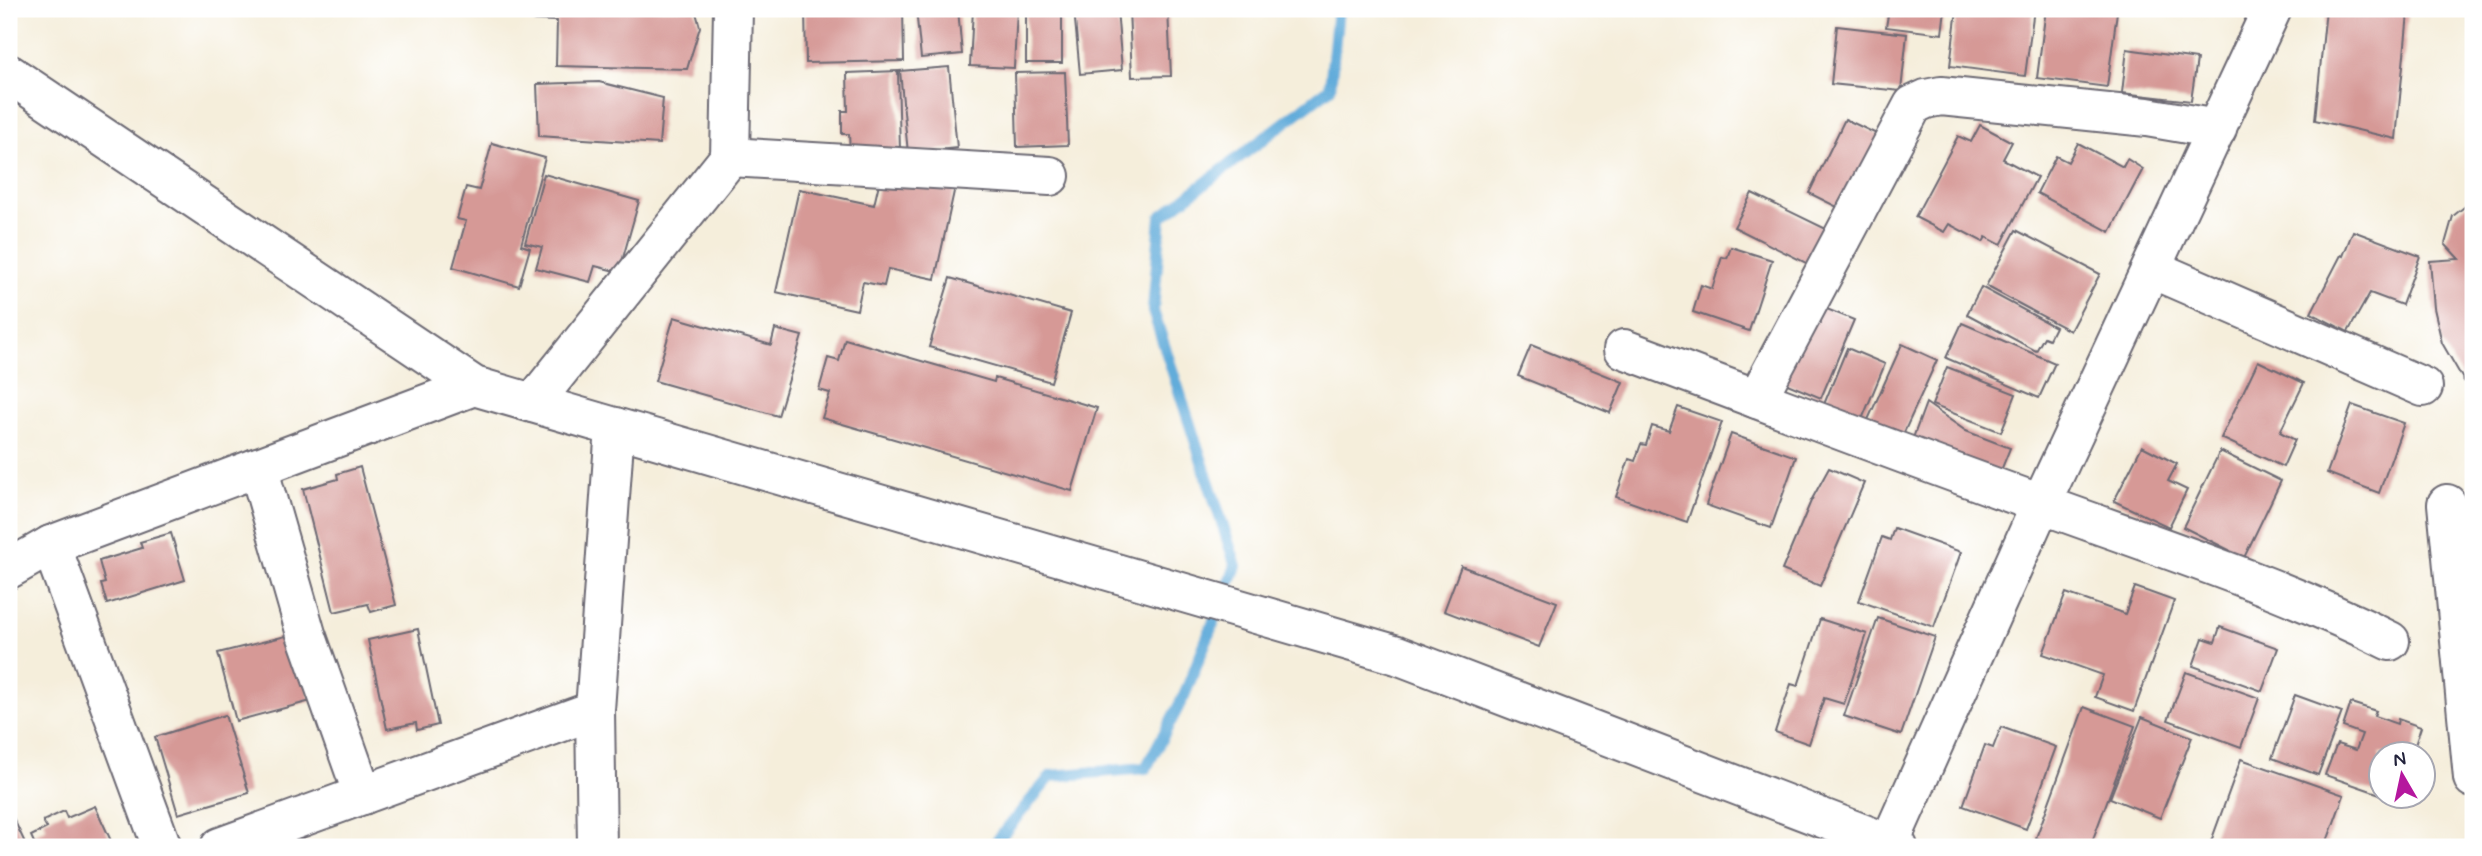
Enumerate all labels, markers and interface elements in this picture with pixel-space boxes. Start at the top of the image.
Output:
north arrow [2366,740,2436,810]
text: N [2391,746,2408,773]

